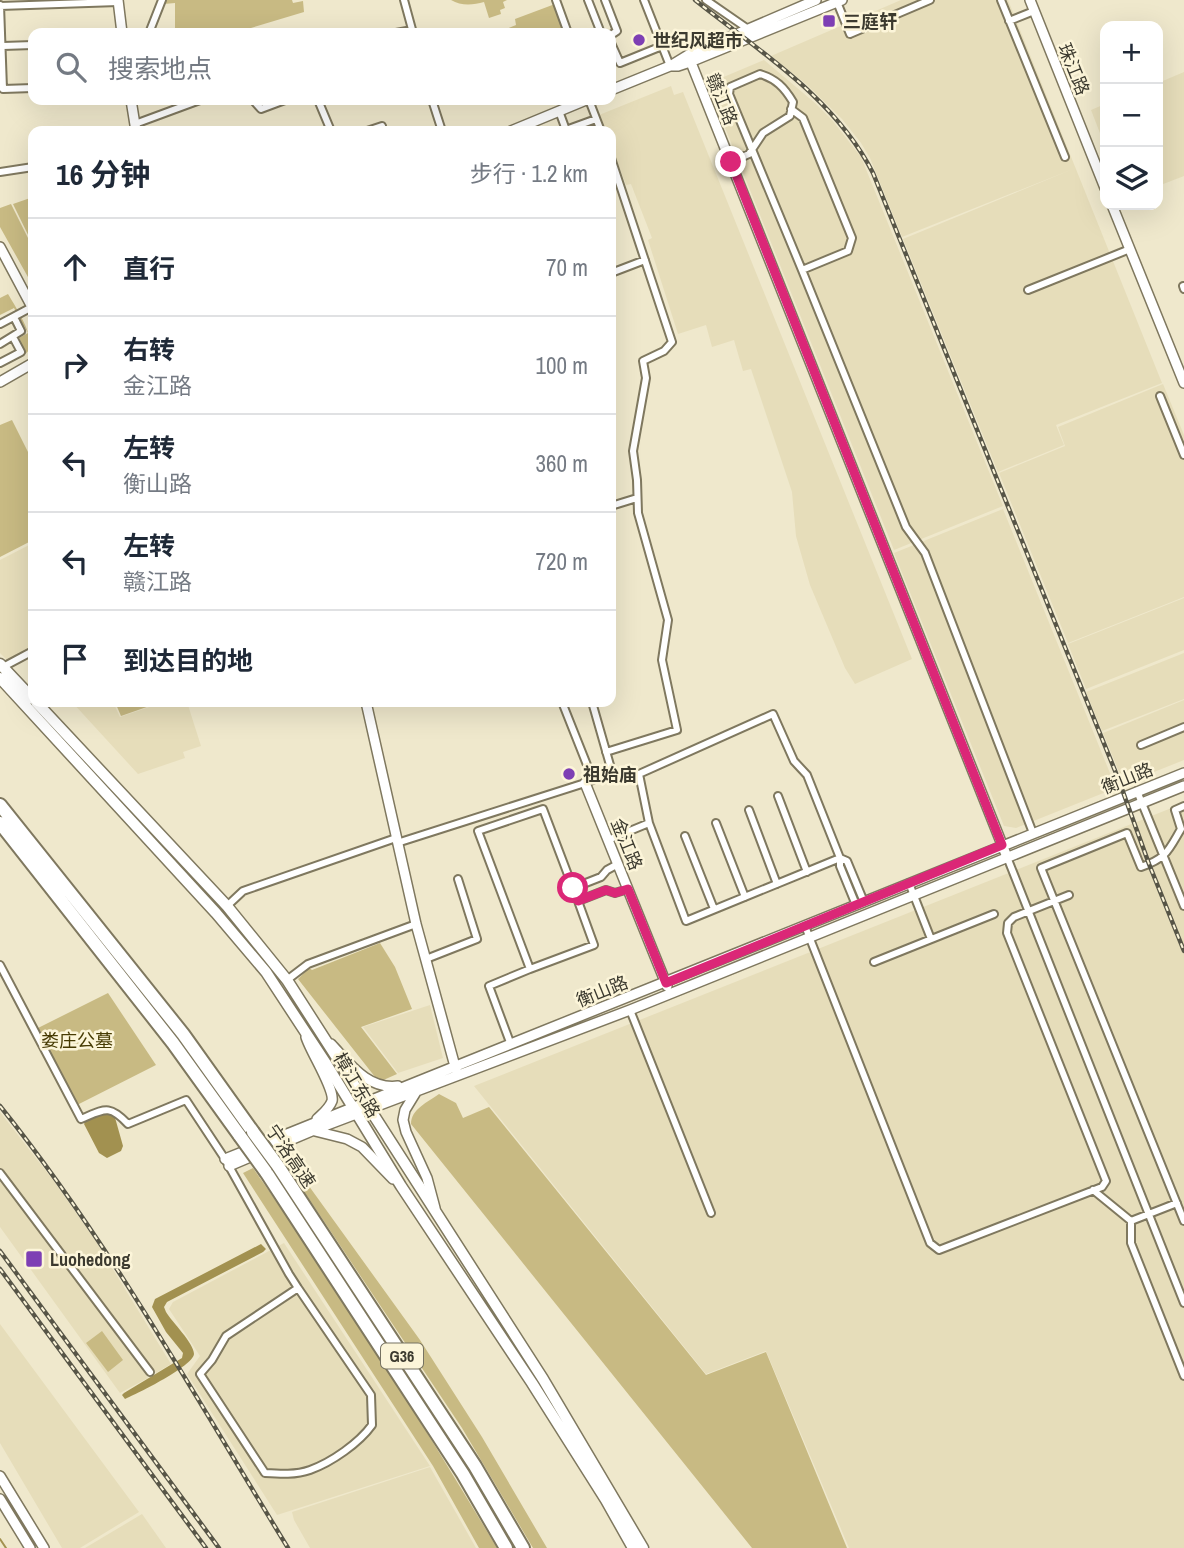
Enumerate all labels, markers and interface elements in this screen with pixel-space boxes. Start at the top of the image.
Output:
place label: 三庭轩 [843,9,897,34]
marker: 三庭轩 [821,13,837,29]
map controls [1100,21,1163,210]
button: + [1100,21,1163,84]
search box [28,28,616,105]
place label: 世纪风超市 [653,28,743,53]
marker: 世纪风超市 [631,32,647,48]
street label: 珠江路 [1052,39,1096,99]
icon: search [52,48,90,86]
text: 搜索地点 [108,51,212,86]
street label: 赣江路 [700,69,744,129]
button: − [1100,84,1163,147]
route end [715,146,746,177]
button: layers [1100,147,1163,210]
text: 16 分钟 [56,154,150,194]
text: 步行 · 1.2 km [470,158,588,189]
icon: ahead [56,248,94,286]
text: 直行 [123,251,175,286]
text: 70 m [546,252,588,283]
text: 右转 [123,332,175,367]
icon: right [56,346,94,384]
text: 100 m [536,350,588,381]
text: 金江路 [123,370,192,401]
text: 左转 [123,430,175,465]
icon: left [56,444,94,482]
text: 360 m [536,448,588,479]
text: 衡山路 [123,468,192,499]
text: 左转 [123,528,175,563]
icon: left [56,542,94,580]
text: 720 m [536,546,588,577]
text: 赣江路 [123,566,192,597]
icon: arrive [56,640,94,678]
text: 到达目的地 [123,643,253,678]
street label: 衡山路 [1097,756,1157,800]
place label: 祖始庙 [583,762,637,787]
marker: 祖始庙 [561,766,577,782]
street label: 金江路 [605,814,649,874]
route start [557,872,588,903]
street label: 衡山路 [572,969,632,1013]
park label: 娄庄公墓 [41,1028,113,1053]
street label: 樟江东路 [328,1048,386,1122]
street label: 宁洛高速 [261,1119,321,1193]
place label: Luohedong [50,1247,130,1272]
marker: Luohedong [24,1249,44,1269]
road number: G36 [381,1344,423,1368]

